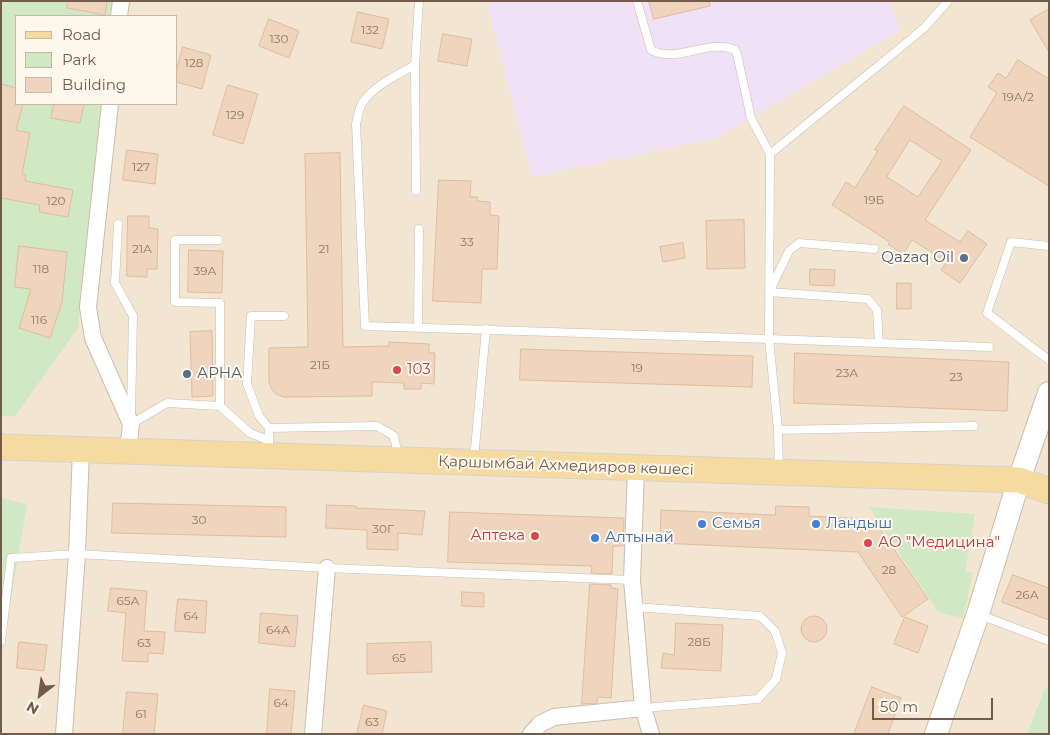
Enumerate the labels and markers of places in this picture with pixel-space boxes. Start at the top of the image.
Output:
place label: Qazaq Oil [881,249,954,267]
marker: Qazaq Oil [958,252,970,264]
place label: 103 [407,361,431,379]
marker: 103 [391,364,403,376]
place label: АРНА [197,365,242,383]
marker: АРНА [181,368,193,380]
place label: Семья [712,515,760,533]
place label: Ландыш [826,515,892,533]
marker: Семья [696,518,708,530]
marker: Ландыш [810,518,822,530]
place label: Аптека [470,527,525,545]
place label: Алтынай [605,529,674,547]
marker: Аптека [529,530,541,542]
marker: Алтынай [589,532,601,544]
place label: АО "Медицина" [878,534,1000,552]
marker: АО "Медицина" [862,537,874,549]

